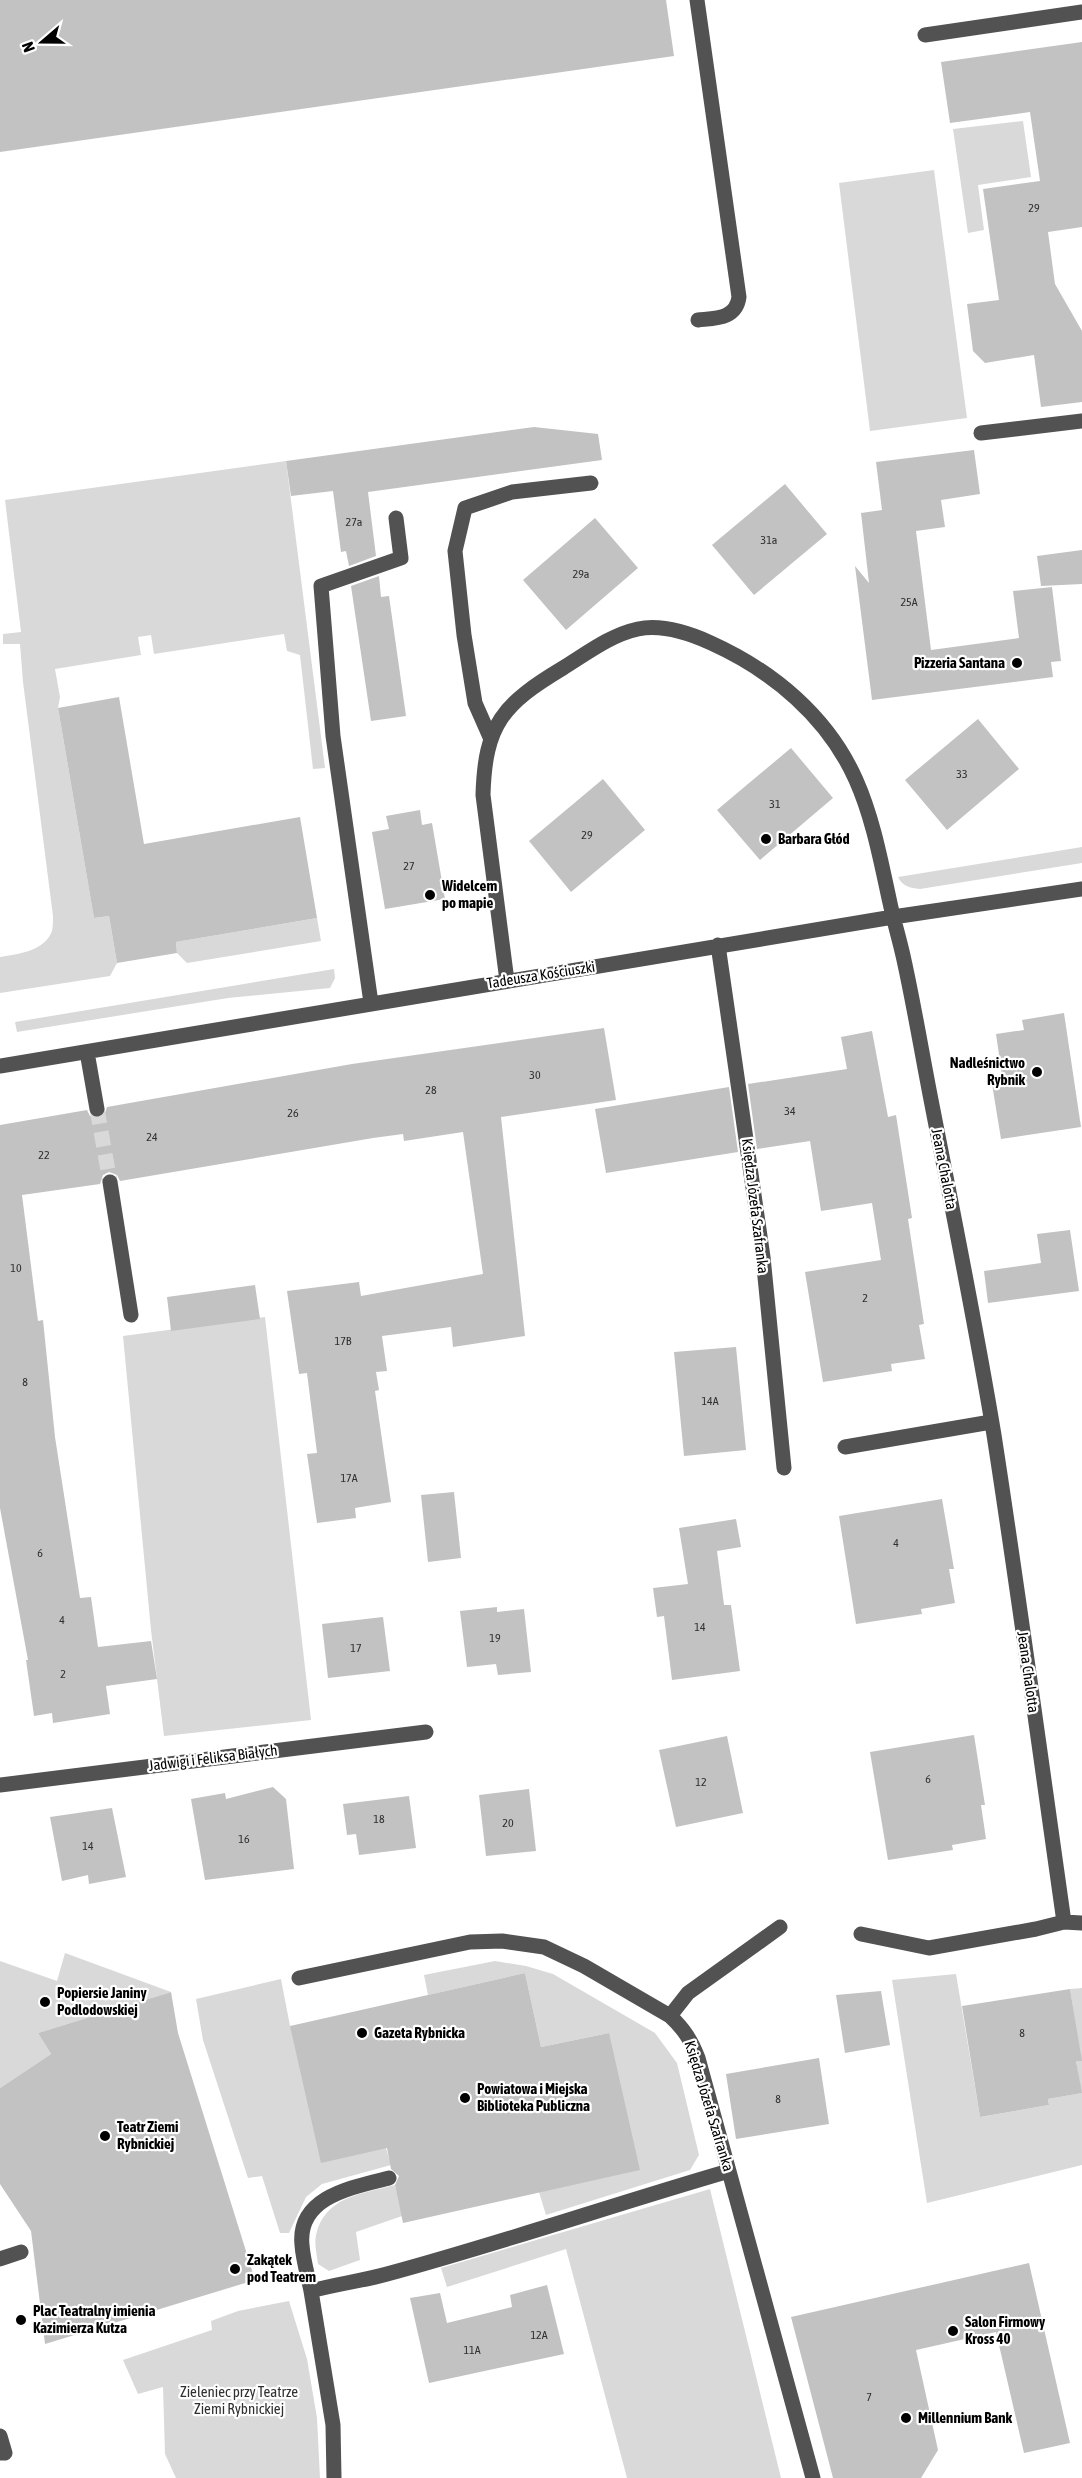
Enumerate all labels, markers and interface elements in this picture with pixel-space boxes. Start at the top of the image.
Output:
north arrow [12,12,72,72]
text: N [18,40,38,55]
house number: 29 [1028,201,1040,215]
house number: 27a [346,515,362,529]
house number: 31a [761,533,777,547]
house number: 29a [573,567,589,581]
house number: 25A [900,595,918,609]
place label: Pizzeria Santana [914,654,1005,671]
marker: Pizzeria Santana [1010,656,1024,670]
house number: 33 [956,767,968,781]
house number: 31 [769,797,781,811]
house number: 29 [581,828,593,842]
place label: Barbara Głód [778,830,850,847]
marker: Barbara Głód [759,832,773,846]
house number: 27 [403,859,415,873]
place label: Widelcem po mapie [441,877,497,911]
marker: Widelcem po mapie [423,888,437,902]
street label: Tadeusza Kościuszki [486,958,596,991]
place label: Nadleśnictwo Rybnik [950,1054,1025,1088]
marker: Nadleśnictwo Rybnik [1030,1065,1044,1079]
house number: 30 [529,1068,541,1082]
house number: 28 [425,1083,437,1097]
house number: 34 [784,1104,796,1118]
house number: 26 [287,1106,299,1120]
street label: Jeana Chalotta [928,1127,961,1211]
house number: 24 [146,1130,158,1144]
street label: Księdza Józefa Szafranka [739,1137,772,1275]
house number: 22 [38,1148,50,1162]
house number: 10 [10,1261,22,1275]
house number: 2 [862,1291,868,1305]
house number: 17B [335,1334,352,1348]
house number: 8 [22,1375,28,1389]
house number: 14A [701,1394,719,1408]
house number: 17A [340,1471,358,1485]
house number: 4 [893,1536,899,1550]
house number: 6 [37,1546,43,1560]
house number: 4 [59,1613,65,1627]
house number: 14 [694,1620,706,1634]
street label: Jeana Chalotta [1014,1630,1043,1714]
house number: 19 [489,1631,501,1645]
house number: 17 [350,1641,362,1655]
house number: 2 [60,1667,66,1681]
street label: Jadwigi i Feliksa Białych [147,1741,278,1774]
house number: 6 [925,1772,931,1786]
house number: 12 [695,1775,707,1789]
house number: 18 [373,1812,385,1826]
house number: 20 [502,1816,514,1830]
house number: 16 [238,1832,250,1846]
house number: 14 [82,1839,94,1853]
place label: Popiersie Janiny Podlodowskiej [57,1984,147,2018]
marker: Popiersie Janiny Podlodowskiej [38,1995,52,2009]
place label: Gazeta Rybnicka [374,2024,465,2041]
marker: Gazeta Rybnicka [355,2026,369,2040]
house number: 8 [1019,2026,1025,2040]
street label: Księdza Józefa Szafranka [681,2038,738,2173]
place label: Powiatowa i Miejska Biblioteka Publiczna [477,2080,590,2114]
marker: Powiatowa i Miejska Biblioteka Publiczna [458,2091,472,2105]
house number: 8 [775,2092,781,2106]
place label: Teatr Ziemi Rybnickiej [117,2118,179,2152]
marker: Teatr Ziemi Rybnickiej [98,2129,112,2143]
place label: Zakątek pod Teatrem [247,2251,316,2285]
marker: Zakątek pod Teatrem [228,2262,242,2276]
place label: Plac Teatralny imienia Kazimierza Kutza [33,2302,156,2336]
marker: Plac Teatralny imienia Kazimierza Kutza [14,2313,28,2327]
place label: Salon Firmowy Kross 40 [965,2313,1046,2347]
marker: Salon Firmowy Kross 40 [946,2324,960,2338]
house number: 12A [530,2328,548,2342]
house number: 11A [463,2343,481,2357]
park label: Zieleniec przy Teatrze Ziemi Rybnickiej [180,2383,298,2417]
house number: 7 [866,2390,872,2404]
place label: Millennium Bank [918,2409,1013,2426]
marker: Millennium Bank [899,2411,913,2425]

